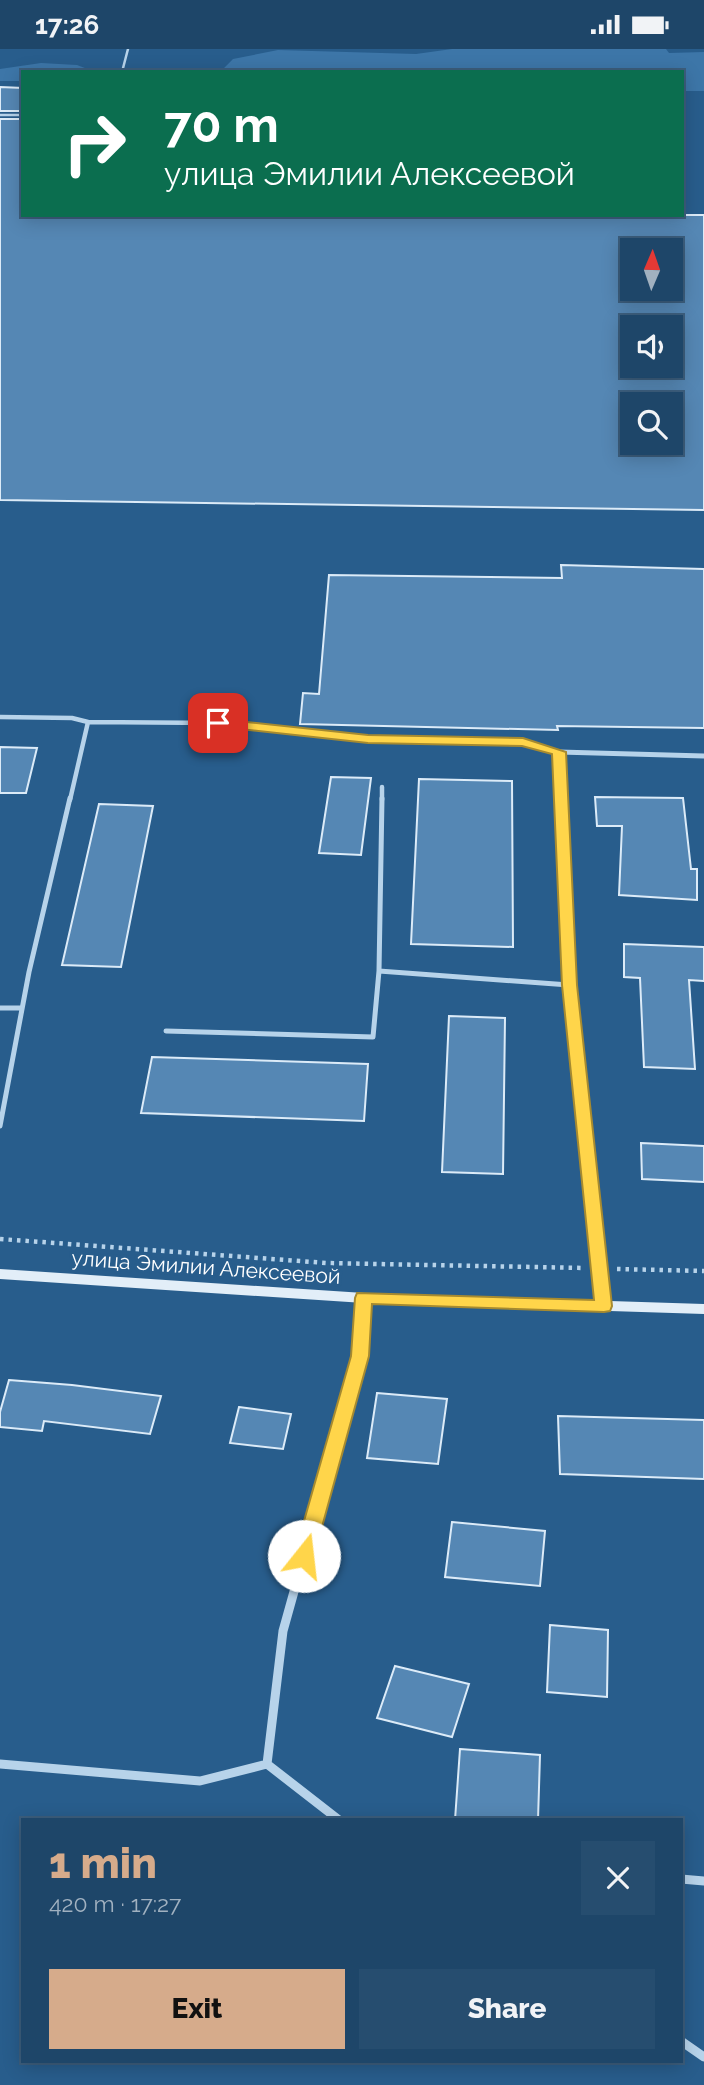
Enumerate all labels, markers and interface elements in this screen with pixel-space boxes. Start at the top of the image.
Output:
text: 17:26 [35,10,99,40]
text: 70 m [164,96,279,153]
icon: right [49,98,140,189]
text: улица Эмилии Алексеевой [164,155,575,192]
north arrow [620,238,682,301]
map controls [620,238,683,455]
button: sound [620,315,683,378]
button: search [620,392,683,455]
pin [188,693,248,753]
icon: arrive [199,704,237,742]
street label: улица Эмилии Алексеевой [71,1245,341,1289]
position arrow [267,1519,341,1593]
text: 1 min [49,1839,157,1888]
button: close [581,1841,655,1915]
text: 420 m · 17:27 [49,1890,181,1917]
button: Exit [49,1969,345,2049]
button: Share [359,1969,655,2049]

